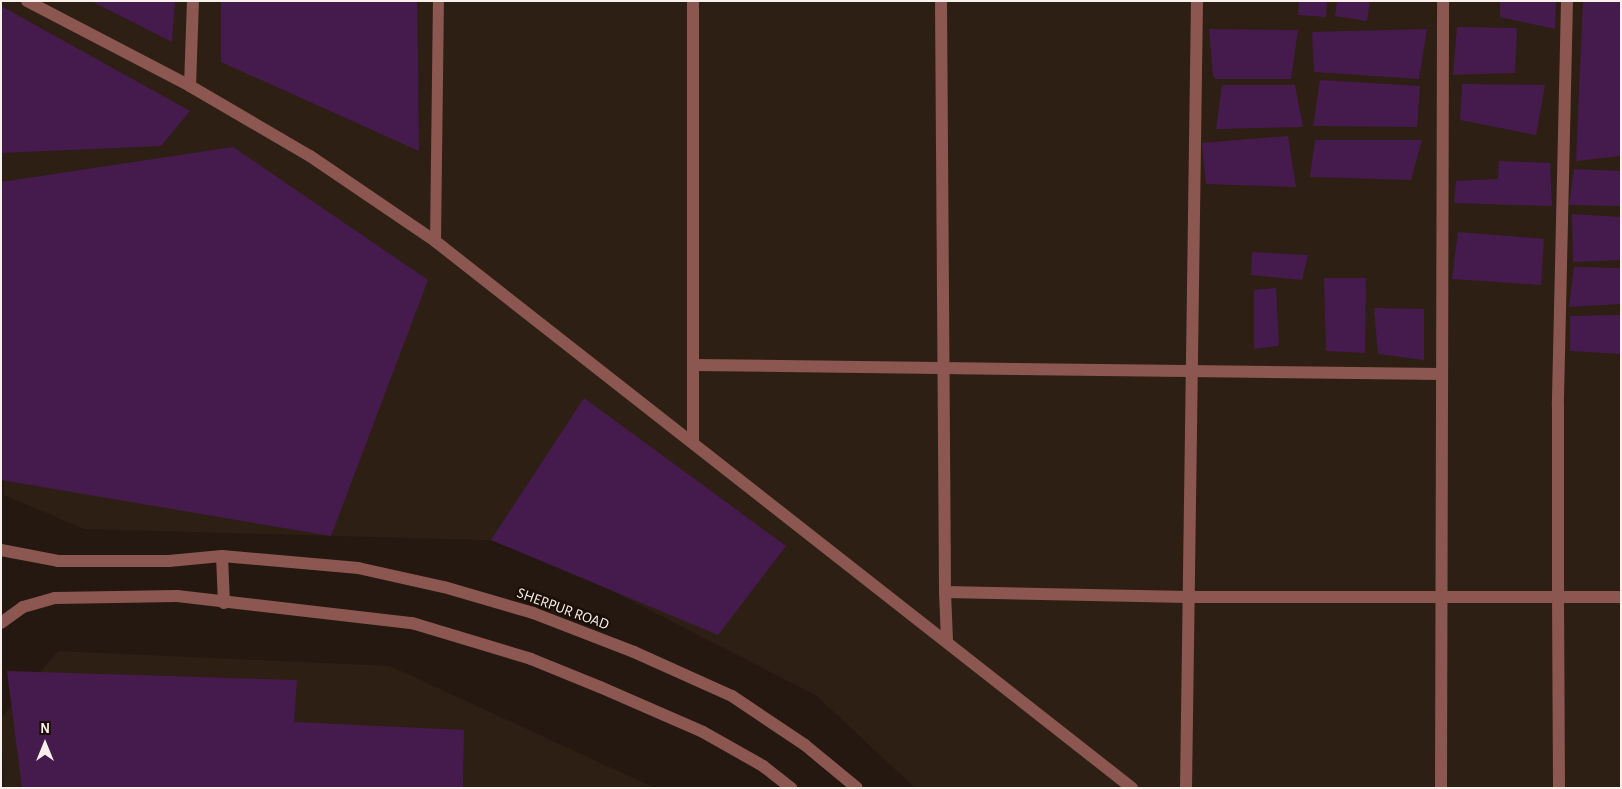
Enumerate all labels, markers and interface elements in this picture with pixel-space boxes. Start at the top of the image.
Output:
street label: SHERPUR ROAD [514,584,612,634]
north arrow [20,719,70,769]
text: N [40,722,50,736]

